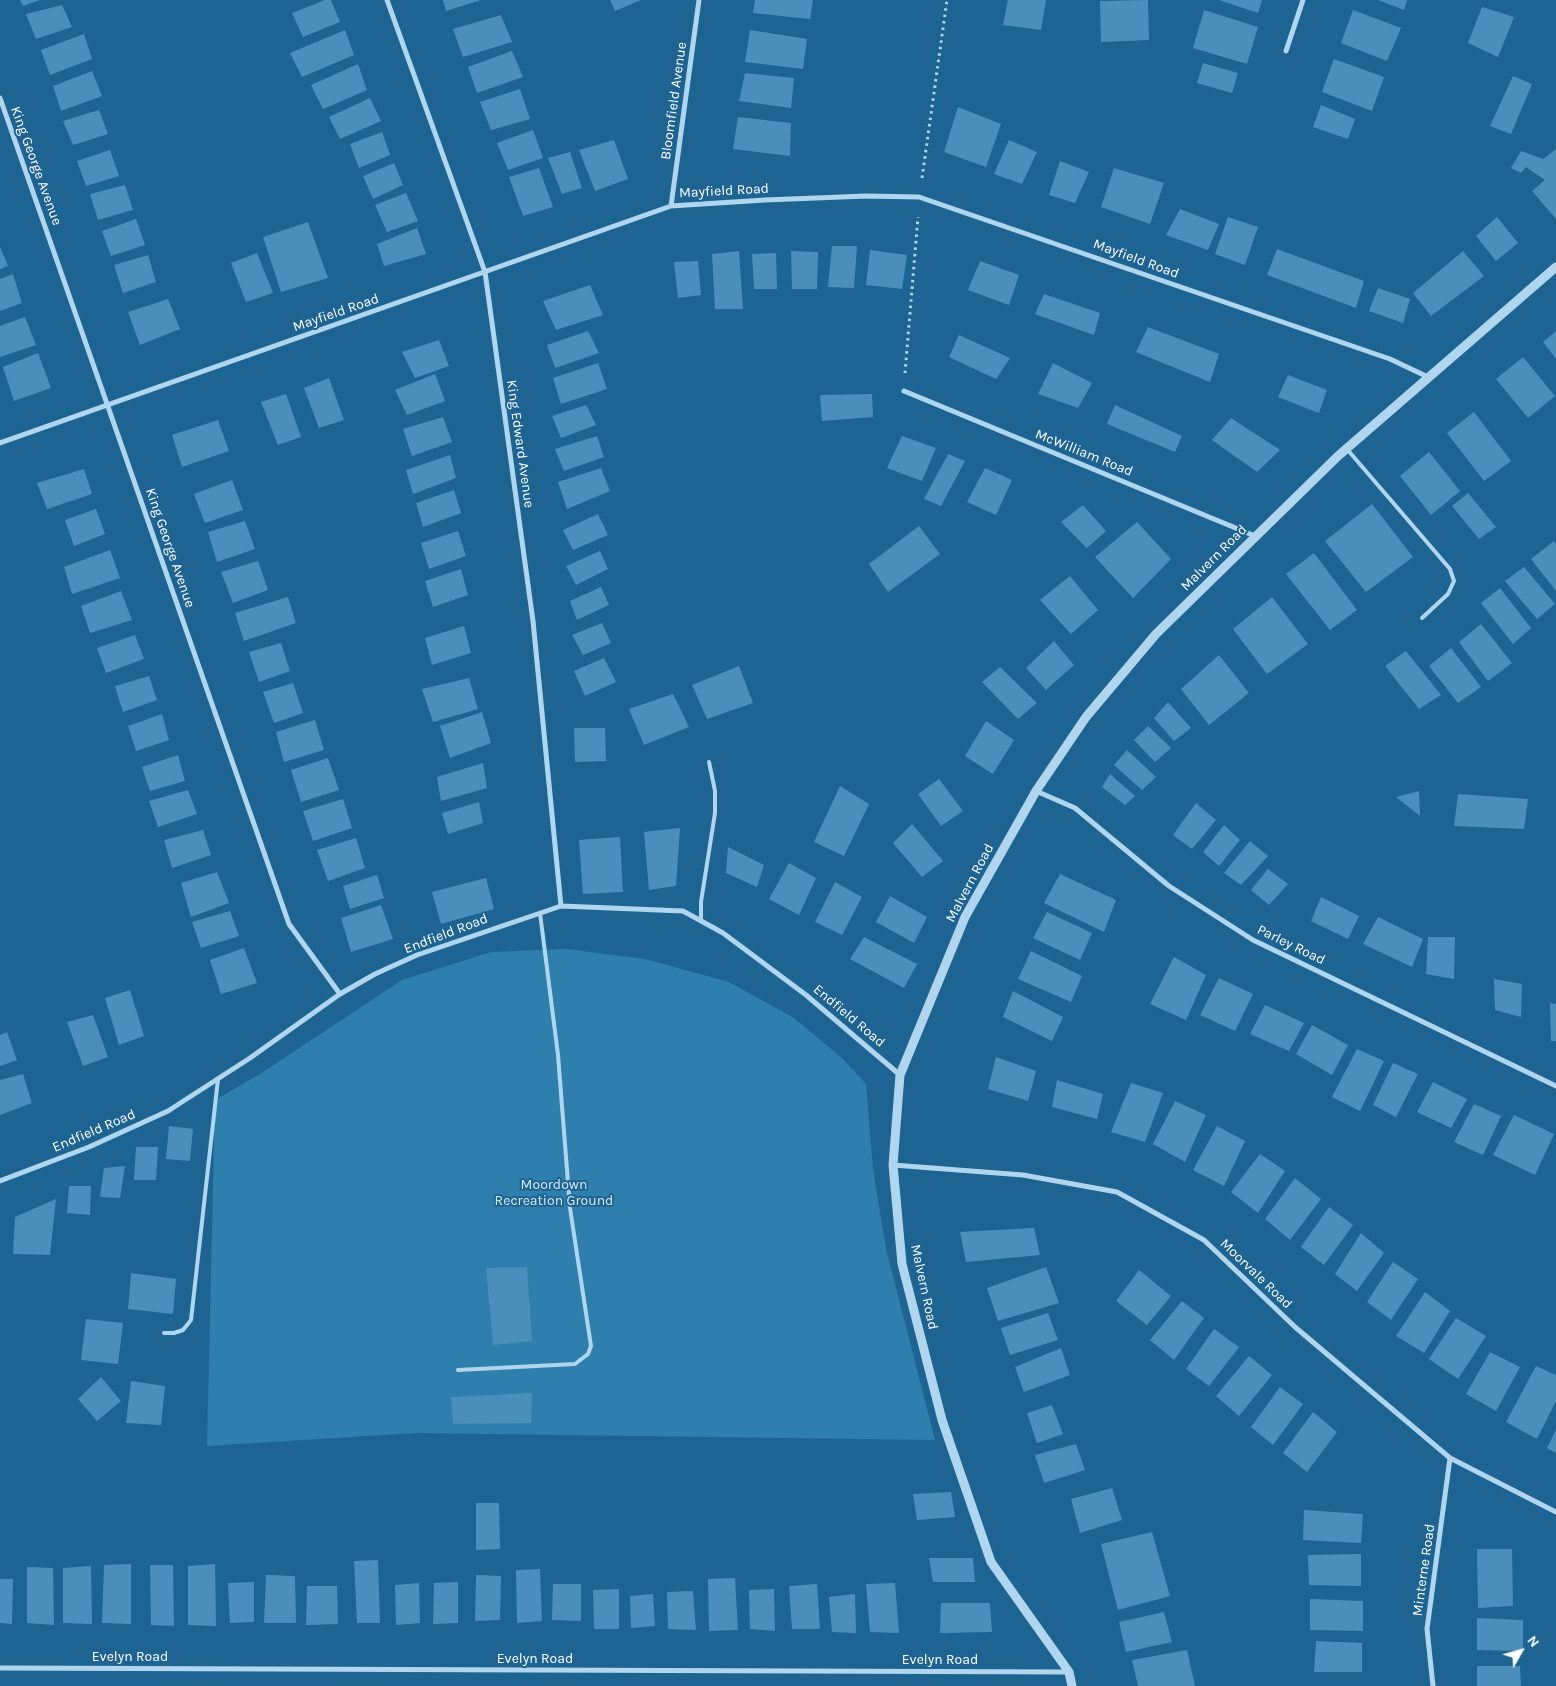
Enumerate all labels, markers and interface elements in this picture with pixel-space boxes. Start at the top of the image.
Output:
street label: Bloomfield Avenue [657,41,691,161]
street label: King George Avenue [7,104,65,228]
street label: Mayfield Road [679,180,769,202]
street label: Mayfield Road [1091,236,1181,282]
street label: Mayfield Road [291,290,381,336]
street label: King Edward Avenue [503,379,537,509]
street label: McWilliam Road [1033,426,1135,480]
street label: King George Avenue [142,486,198,610]
street label: Malvern Road [1177,521,1251,595]
street label: Malvern Road [942,841,998,925]
street label: Endfield Road [402,910,490,958]
street label: Parley Road [1254,921,1328,969]
street label: Endfield Road [810,981,888,1051]
street label: Endfield Road [50,1106,138,1156]
park label: Moordown Recreation Ground [495,1177,613,1210]
street label: Moorvale Road [1216,1235,1296,1313]
street label: Malvern Road [907,1243,941,1331]
street label: Minterne Road [1409,1523,1439,1617]
north arrow [1496,1626,1546,1676]
text: N [1523,1632,1543,1651]
street label: Evelyn Road [92,1649,168,1665]
street label: Evelyn Road [497,1651,573,1667]
street label: Evelyn Road [902,1652,978,1668]

